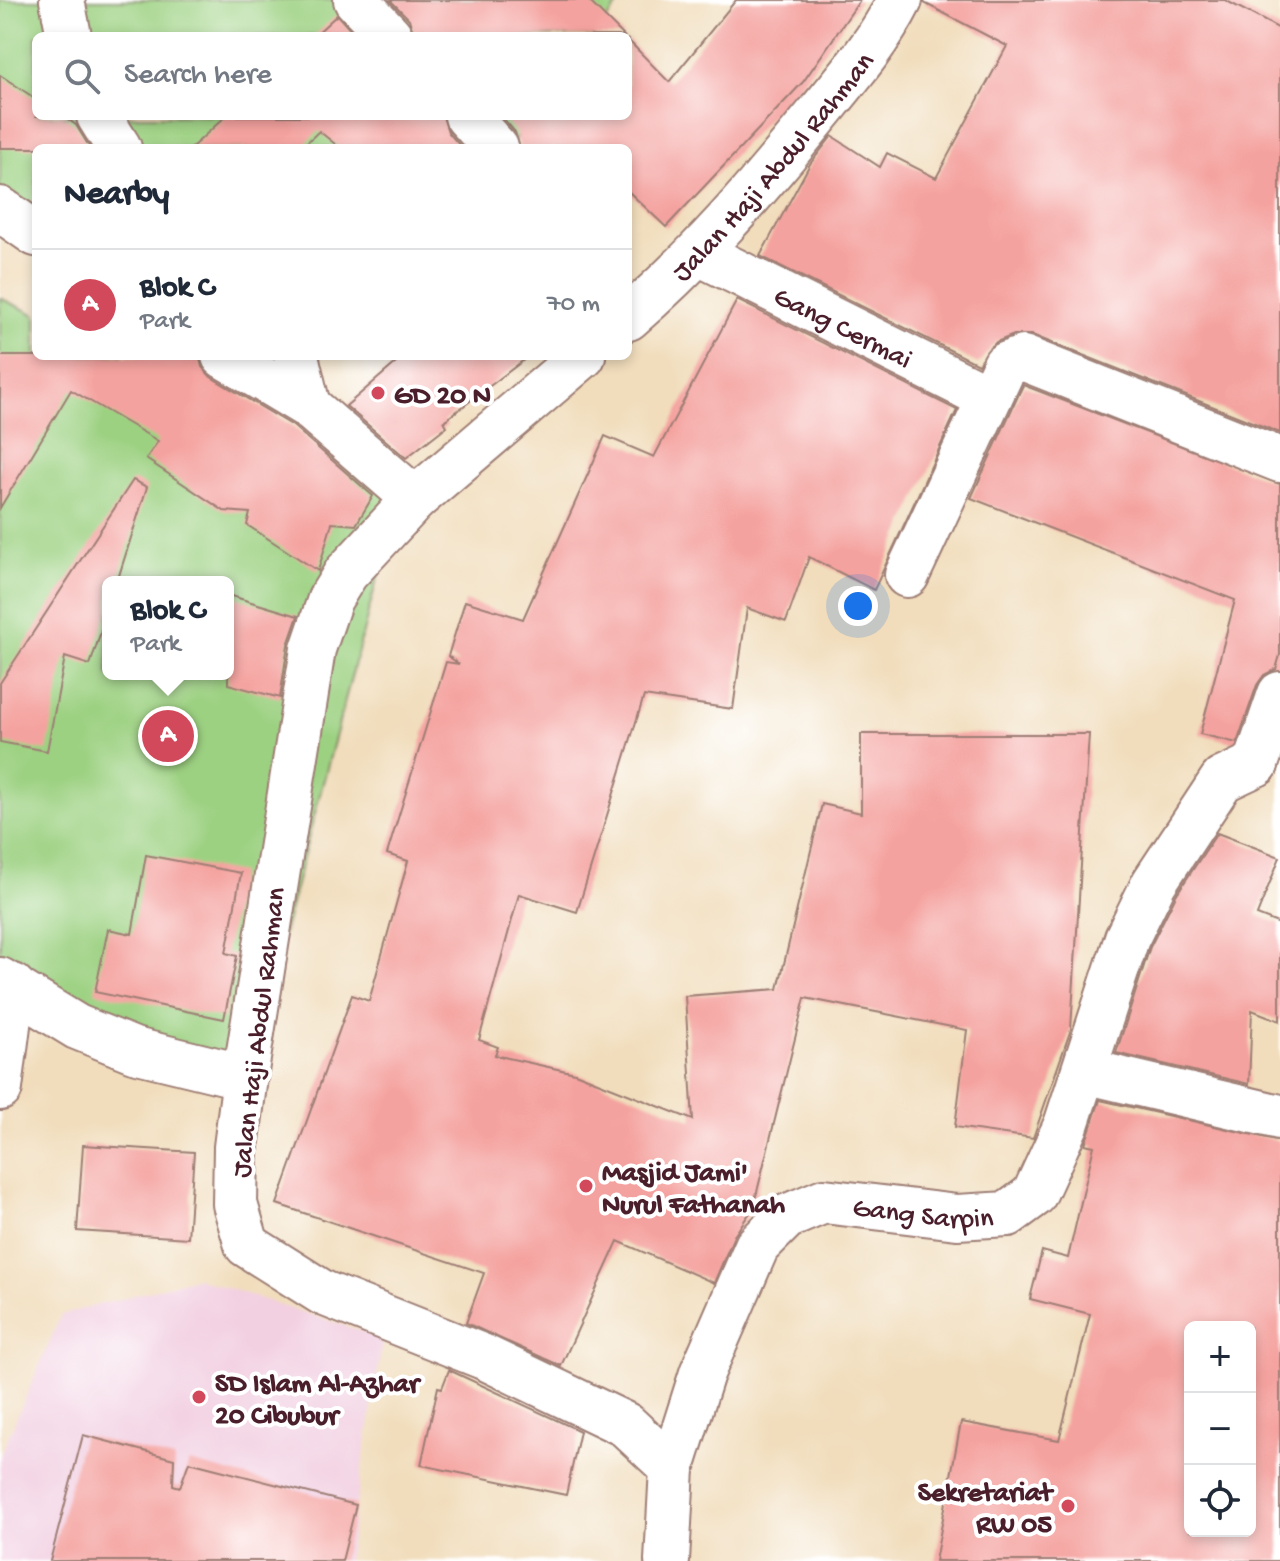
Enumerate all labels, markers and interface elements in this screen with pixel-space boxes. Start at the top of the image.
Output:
search box [32,32,632,120]
street label: Jalan Haji Abdul Rahman [667,46,883,290]
icon: search [60,54,104,98]
text: Search here [124,59,272,94]
text: Nearby [64,176,169,216]
text: Blok C [140,272,214,307]
street label: Gang Cermai [767,281,916,378]
text: A [82,290,98,321]
text: 70 m [547,290,600,321]
text: Park [140,307,190,338]
place label: GD 20 N [394,381,491,414]
marker: GD 20 N [369,384,387,402]
popup [102,576,234,680]
your location [838,586,878,626]
text: Blok C [131,595,205,630]
text: Park [131,630,180,661]
pin: A [142,706,194,766]
street label: Jalan Haji Abdul Rahman [226,885,295,1179]
place label: Masjid Jami' Nurul Fathanah [602,1158,785,1223]
marker: Masjid Jami' Nurul Fathanah [577,1177,595,1195]
street label: Gang Sarpin [851,1193,995,1238]
map controls [1184,1321,1256,1537]
button: + [1184,1321,1256,1393]
place label: SD Islam Al-Azhar 20 Cibubur [215,1369,422,1434]
marker: SD Islam Al-Azhar 20 Cibubur [190,1388,208,1406]
button: − [1184,1393,1256,1465]
button: locate [1184,1465,1256,1537]
place label: Sekretariat RW 05 [918,1478,1055,1543]
marker: Sekretariat RW 05 [1059,1497,1077,1515]

